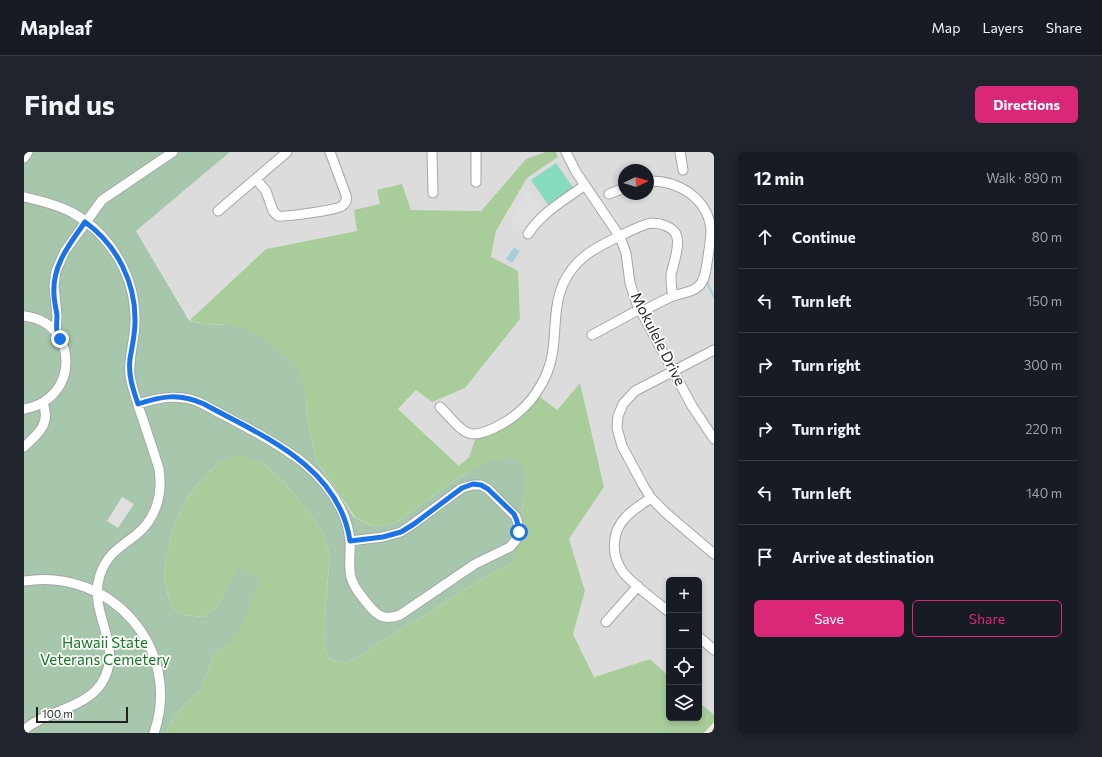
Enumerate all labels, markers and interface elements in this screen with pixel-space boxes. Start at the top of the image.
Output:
text: Mapleaf [20,16,92,39]
text: Map [932,19,960,36]
text: Layers [982,19,1024,36]
text: Share [1046,19,1082,36]
button: Directions [975,86,1078,123]
text: Find us [24,87,115,121]
north arrow [618,164,654,200]
text: 12 min [754,168,804,189]
text: Walk · 890 m [986,170,1062,186]
icon: ahead [754,226,776,248]
text: Continue [792,228,856,246]
text: 80 m [1032,229,1062,245]
street label: Mokulele Drive [628,289,690,388]
icon: left [754,290,776,312]
text: Turn left [792,292,851,310]
text: 150 m [1027,293,1062,309]
route end [51,330,69,348]
icon: right [754,354,776,376]
text: Turn right [792,356,861,374]
text: 300 m [1024,357,1062,373]
icon: right [754,418,776,440]
text: Turn right [792,420,861,438]
text: 220 m [1025,421,1062,437]
icon: left [754,482,776,504]
text: Turn left [792,484,851,502]
text: 140 m [1026,485,1062,501]
route start [510,523,528,541]
icon: arrive [754,546,776,568]
text: Arrive at destination [792,548,934,566]
map controls [666,577,702,721]
button: + [666,577,702,613]
button: Save [754,600,904,637]
button: Share [912,600,1062,637]
button: − [666,613,702,649]
park label: Hawaii State Veterans Cemetery [40,633,170,668]
button: locate [666,649,702,685]
button: layers [666,685,702,721]
scale bar [36,705,128,724]
text: 100 m [42,707,73,720]

